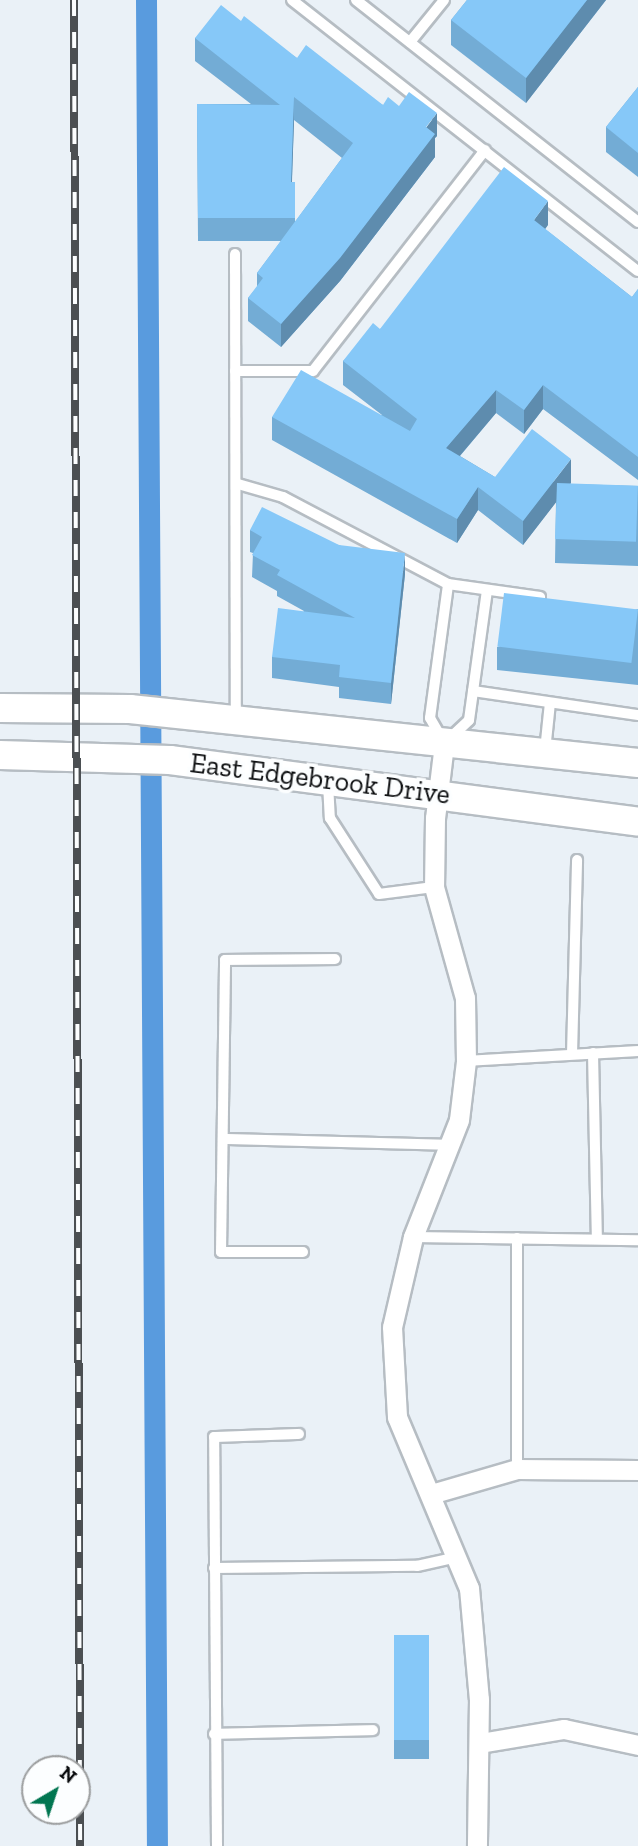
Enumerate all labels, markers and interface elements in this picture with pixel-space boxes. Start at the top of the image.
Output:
street label: East Edgebrook Drive [188,746,452,812]
north arrow [21,1755,91,1825]
text: N [55,1761,81,1788]

